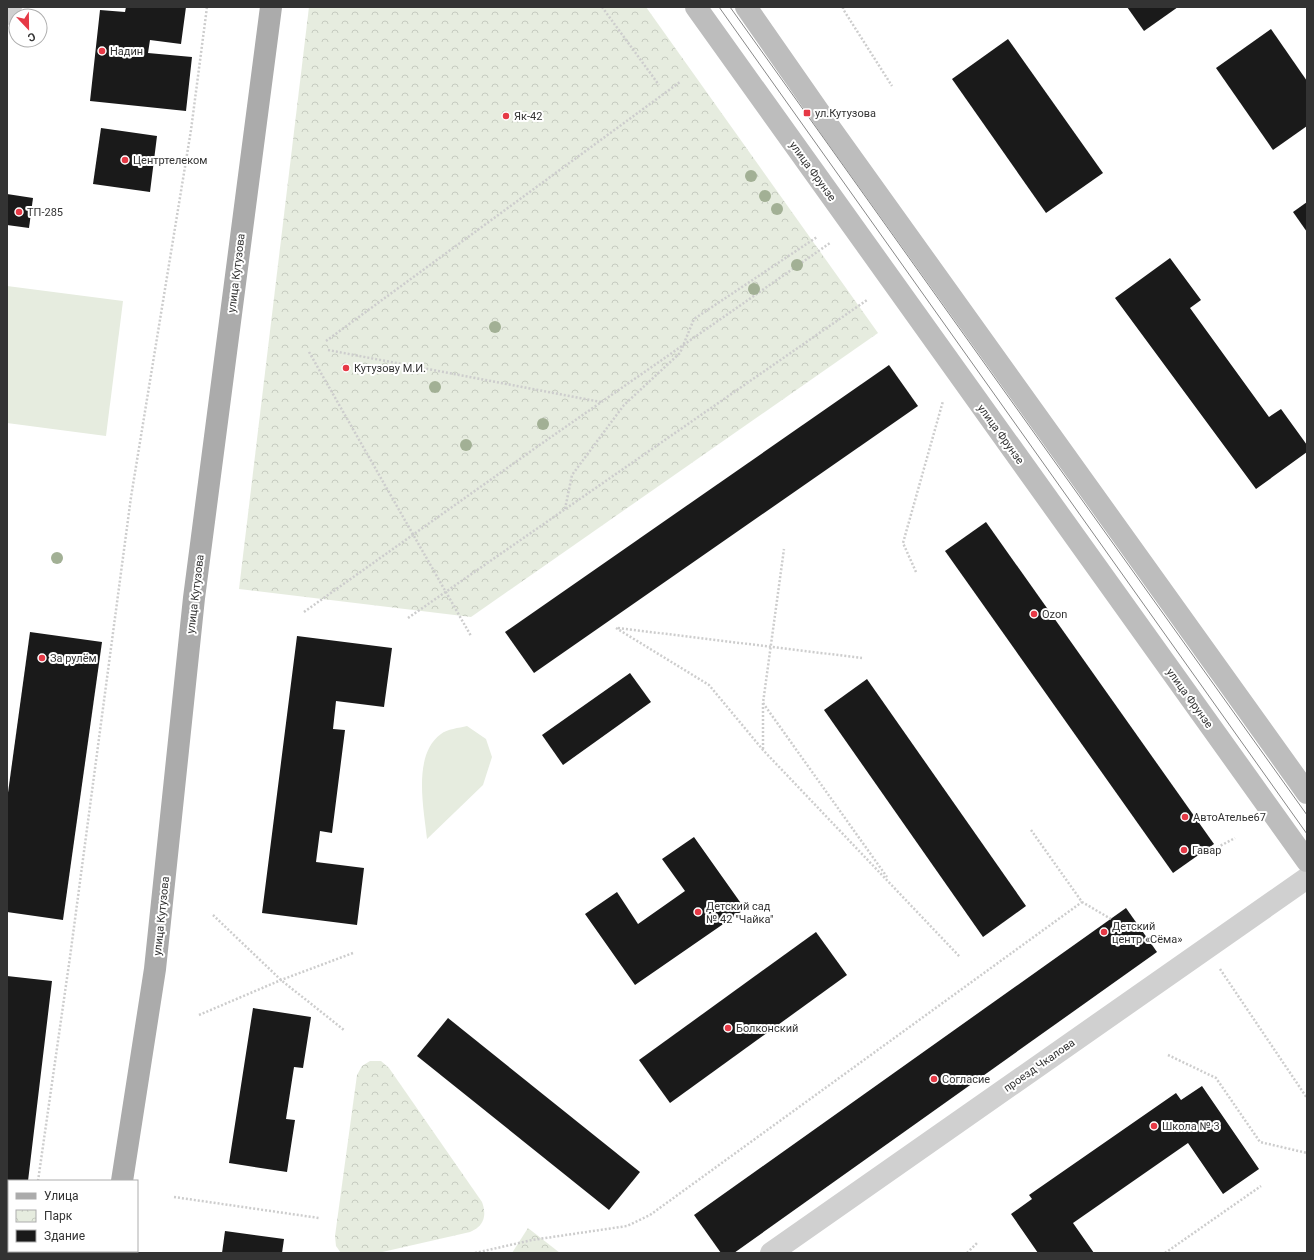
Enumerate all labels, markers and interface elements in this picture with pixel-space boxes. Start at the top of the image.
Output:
north arrow [8,8,48,48]
text: С [26,29,37,44]
place label: Надин [110,45,143,58]
marker: Надин [97,46,107,56]
place label: ул.Кутузова [815,107,876,120]
marker: ул.Кутузова [802,108,812,118]
place label: Як-42 [514,110,542,123]
marker: Як-42 [501,111,511,121]
street label: улица Фрунзе [787,139,839,204]
place label: Центртелеком [133,154,207,167]
marker: Центртелеком [120,155,130,165]
place label: ТП-285 [27,206,63,219]
marker: ТП-285 [14,207,24,217]
street label: улица Кутузова [225,233,248,313]
place label: Кутузову М.И. [354,362,426,375]
marker: Кутузову М.И. [341,363,351,373]
street label: улица Фрунзе [975,402,1027,467]
street label: улица Кутузова [184,554,207,634]
place label: Ozon [1042,608,1067,621]
marker: Ozon [1029,609,1039,619]
place label: За рулём [50,652,97,665]
marker: За рулём [37,653,47,663]
street label: улица Фрунзе [1164,666,1216,731]
place label: АвтоАтелье67 [1193,811,1266,824]
marker: АвтоАтелье67 [1180,812,1190,822]
place label: Гавар [1192,844,1221,857]
marker: Гавар [1179,845,1189,855]
street label: улица Кутузова [151,876,172,956]
place label: Детский сад № 42 "Чайка" [706,900,774,926]
marker: Детский сад № 42 "Чайка" [693,907,703,917]
place label: Детский центр «Сёма» [1112,920,1182,946]
marker: Детский центр «Сёма» [1099,927,1109,937]
place label: Болконский [736,1022,798,1035]
marker: Болконский [723,1023,733,1033]
street label: проезд Чкалова [1001,1036,1077,1095]
place label: Согласие [942,1073,990,1086]
marker: Согласие [929,1074,939,1084]
place label: Школа № 3 [1162,1120,1220,1133]
marker: Школа № 3 [1149,1121,1159,1131]
legend [8,1180,138,1252]
text: Улица [44,1189,79,1203]
text: Парк [44,1209,73,1223]
text: Здание [44,1229,85,1243]

